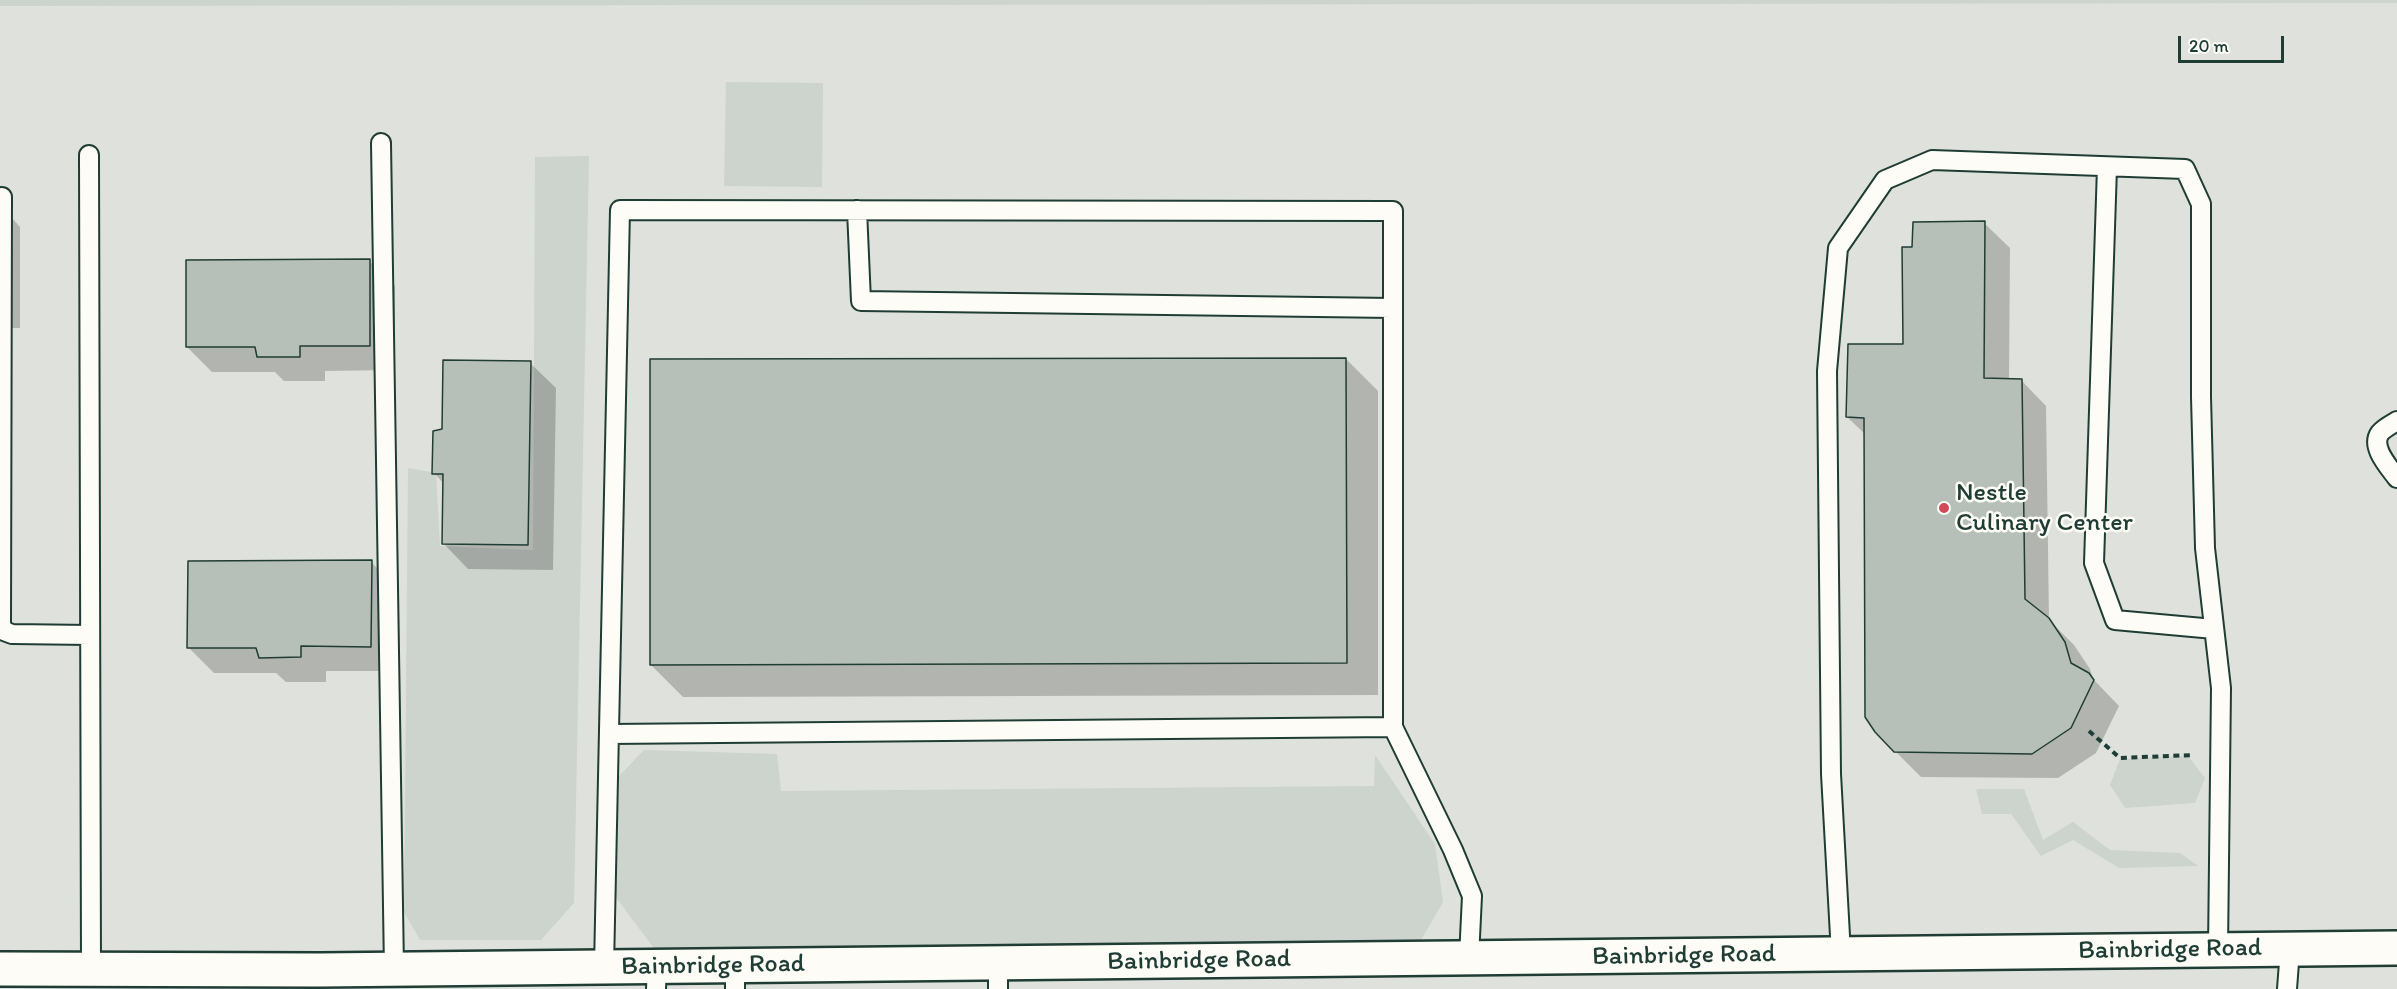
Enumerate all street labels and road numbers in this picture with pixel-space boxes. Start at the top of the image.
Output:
street label: Bainbridge Road [2078,933,2262,967]
street label: Bainbridge Road [1592,939,1776,973]
street label: Bainbridge Road [1107,944,1291,978]
street label: Bainbridge Road [621,949,805,983]

